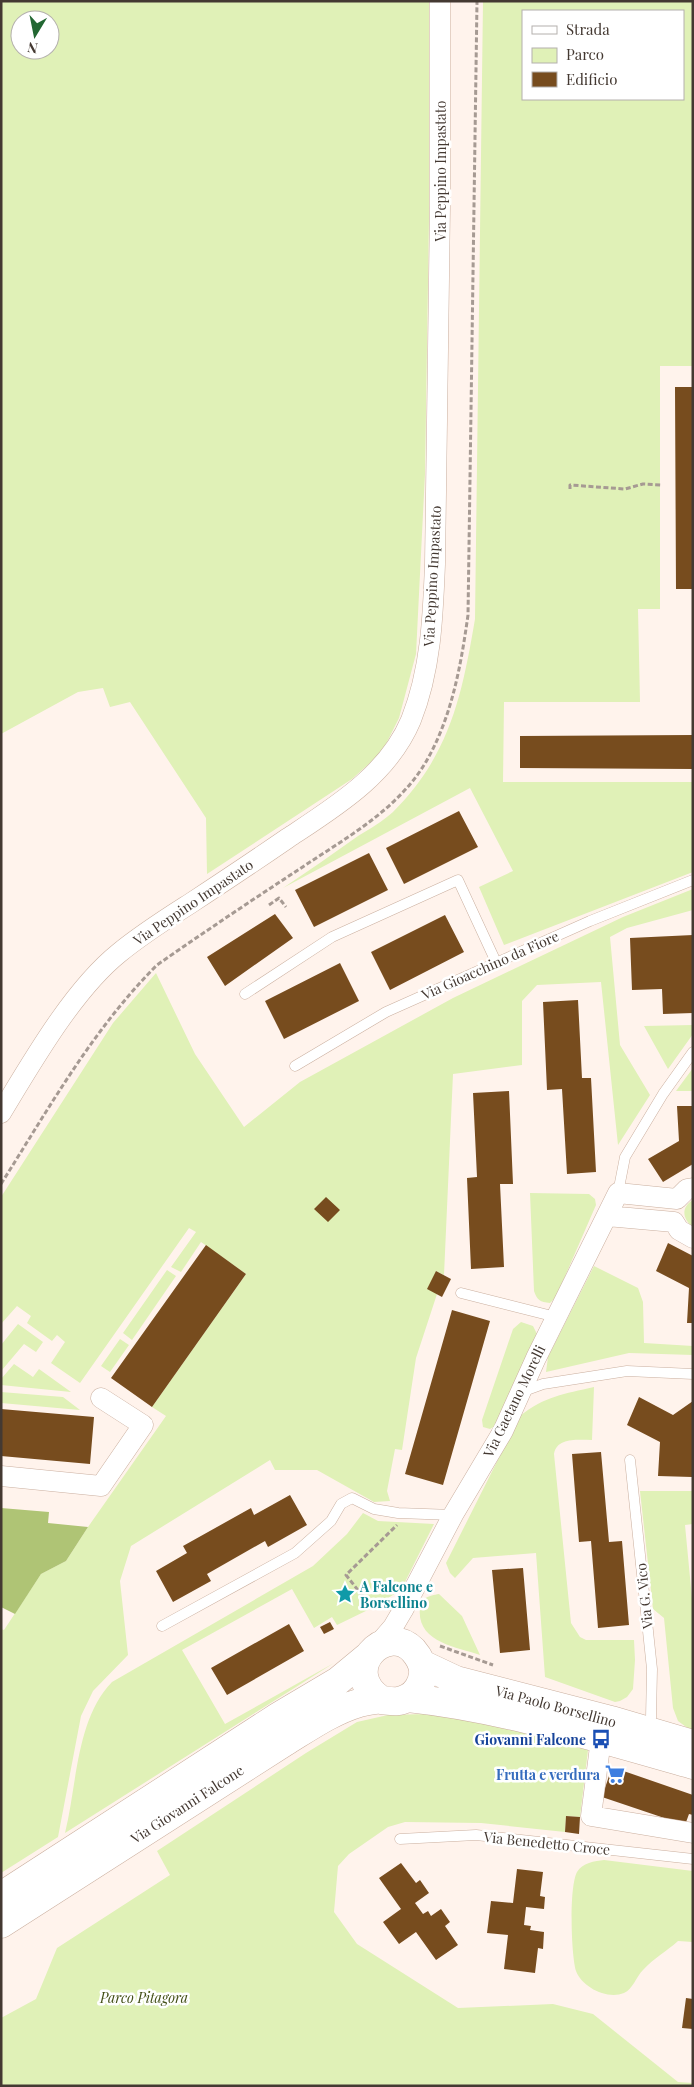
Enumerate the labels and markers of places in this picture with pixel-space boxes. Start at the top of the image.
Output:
place label: A Falcone e Borsellino [359,1577,433,1612]
place icon: A Falcone e Borsellino [334,1583,356,1605]
bus stop icon: Giovanni Falcone [590,1728,612,1750]
place label: Giovanni Falcone [474,1730,586,1749]
supermarket icon: Frutta e verdura [604,1763,626,1785]
place label: Frutta e verdura [496,1765,601,1784]

